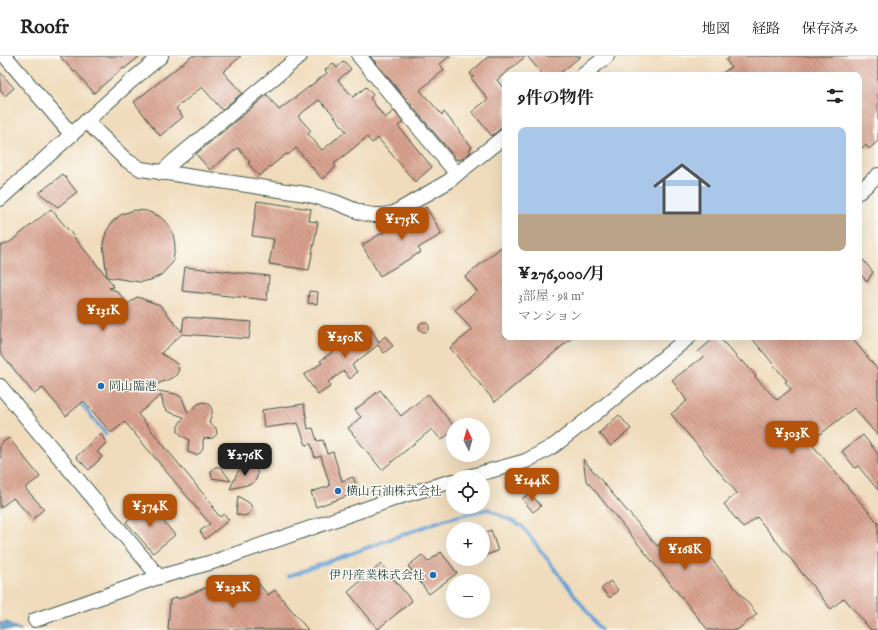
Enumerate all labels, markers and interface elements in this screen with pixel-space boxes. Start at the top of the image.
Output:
text: Roofr [20,16,69,40]
text: 地図 [702,20,730,38]
text: 経路 [752,20,780,38]
text: 保存済み [802,20,858,38]
icon: filters [824,85,846,107]
text: 9件の物件 [518,88,593,109]
icon: home [646,153,718,225]
pin: ¥175K [374,207,430,241]
text: ¥175K [385,211,419,228]
text: ¥276,000/月 [518,264,606,285]
text: 3部屋 · 98 m² [518,288,585,305]
pin: ¥131K [75,298,131,332]
text: ¥131K [86,302,120,319]
text: マンション [518,308,582,325]
pin: ¥250K [317,325,373,359]
text: ¥250K [327,329,363,346]
place label: 岡山臨港 [109,379,157,394]
marker: 岡山臨港 [96,381,106,391]
north arrow [446,418,490,462]
map controls [446,418,490,618]
pin: ¥303K [764,421,820,455]
text: ¥303K [775,425,809,442]
pin: ¥276K [217,443,273,477]
text: ¥276K [227,447,263,464]
pin: ¥144K [504,468,560,502]
button: locate [446,470,490,514]
text: ¥144K [514,472,550,489]
place label: 横山石油株式会社 [346,484,442,499]
marker: 横山石油株式会社 [333,486,343,496]
pin: ¥374K [122,494,178,528]
text: ¥374K [132,498,168,515]
button: + [446,522,490,566]
pin: ¥168K [657,537,713,571]
text: ¥168K [668,541,702,558]
place label: 伊丹産業株式会社 [329,568,425,583]
marker: 伊丹産業株式会社 [428,570,438,580]
button: − [446,574,490,618]
pin: ¥232K [205,575,261,609]
text: ¥232K [215,579,251,596]

